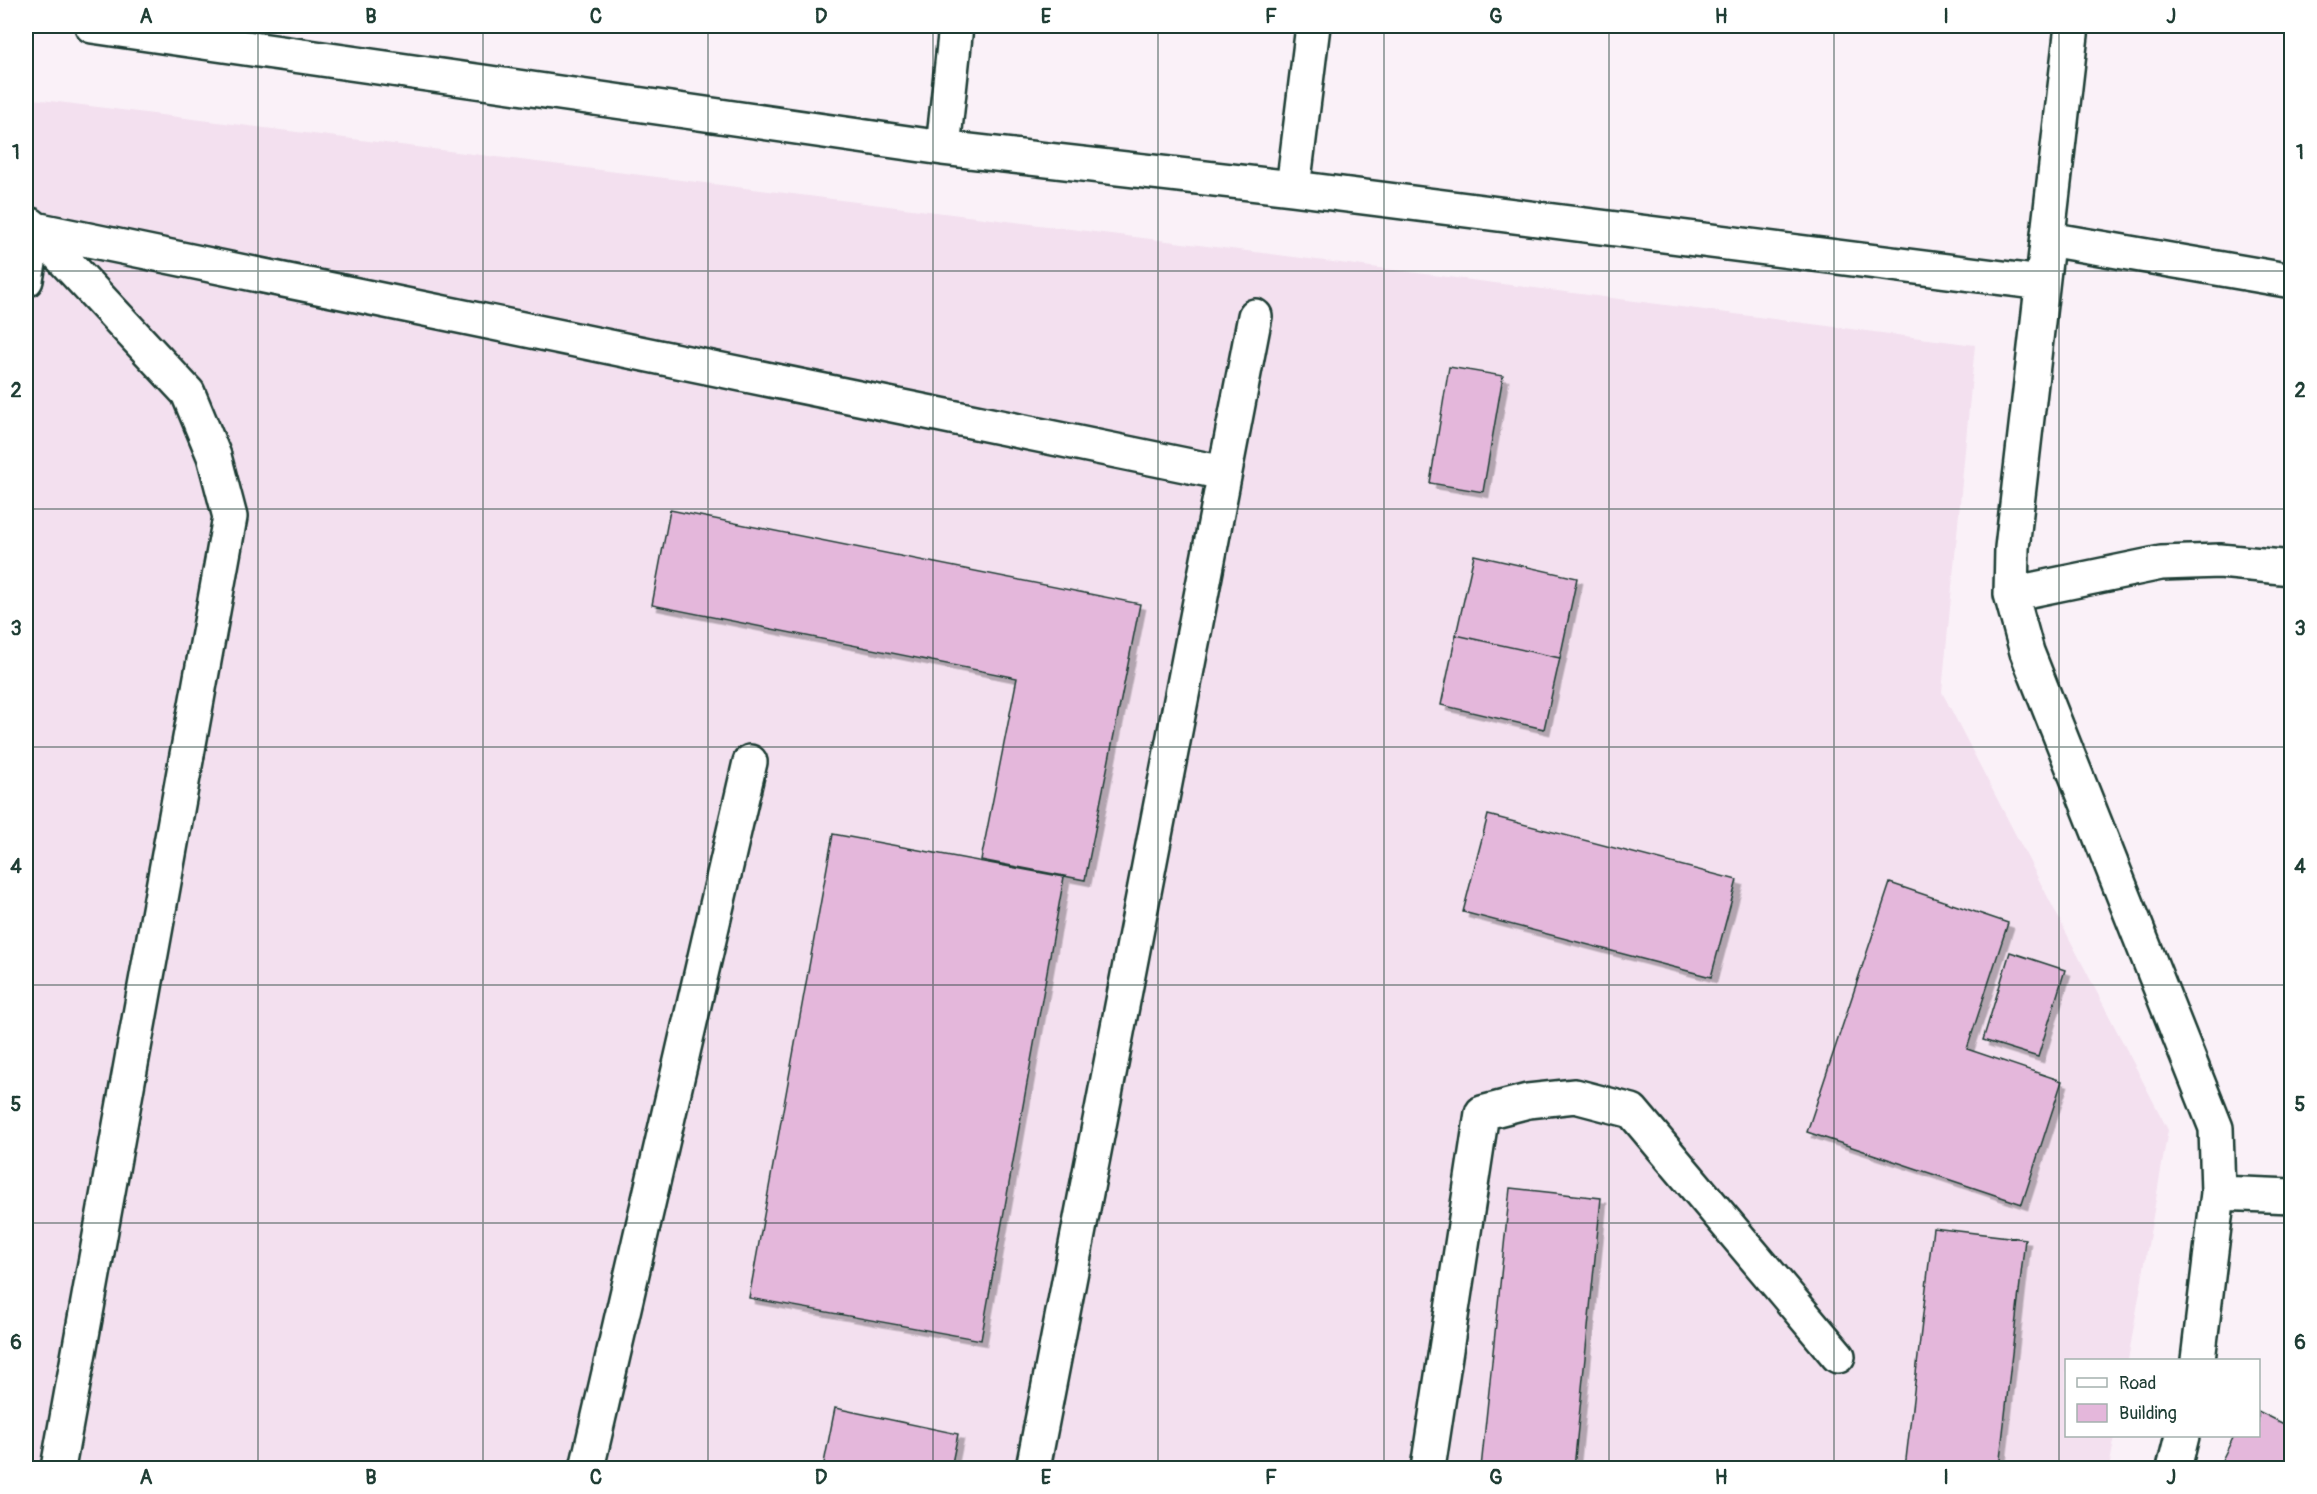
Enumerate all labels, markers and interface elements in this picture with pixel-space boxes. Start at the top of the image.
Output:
text: A [140,4,153,29]
text: B [365,4,377,29]
text: C [590,4,602,29]
text: D [815,4,828,29]
text: E [1041,4,1052,29]
text: F [1265,4,1277,29]
text: G [1489,4,1503,29]
text: H [1715,4,1728,29]
text: I [1943,4,1949,29]
text: J [2166,4,2176,29]
text: 1 [12,140,20,165]
text: 1 [2296,140,2304,165]
text: 2 [10,378,22,403]
text: 2 [2294,378,2306,403]
text: 3 [10,616,22,641]
text: 3 [2294,616,2306,641]
text: 4 [10,854,22,879]
text: 4 [2294,854,2306,879]
text: 5 [11,1092,22,1117]
text: 5 [2295,1092,2306,1117]
text: 6 [10,1330,22,1355]
text: 6 [2294,1330,2306,1355]
legend [2065,1359,2260,1437]
text: Road [2119,1372,2156,1395]
text: Building [2119,1402,2177,1425]
text: A [140,1465,153,1490]
text: B [365,1465,377,1490]
text: C [590,1465,602,1490]
text: D [815,1465,828,1490]
text: E [1041,1465,1052,1490]
text: F [1265,1465,1277,1490]
text: G [1489,1465,1503,1490]
text: H [1715,1465,1728,1490]
text: I [1943,1465,1949,1490]
text: J [2166,1465,2176,1490]

